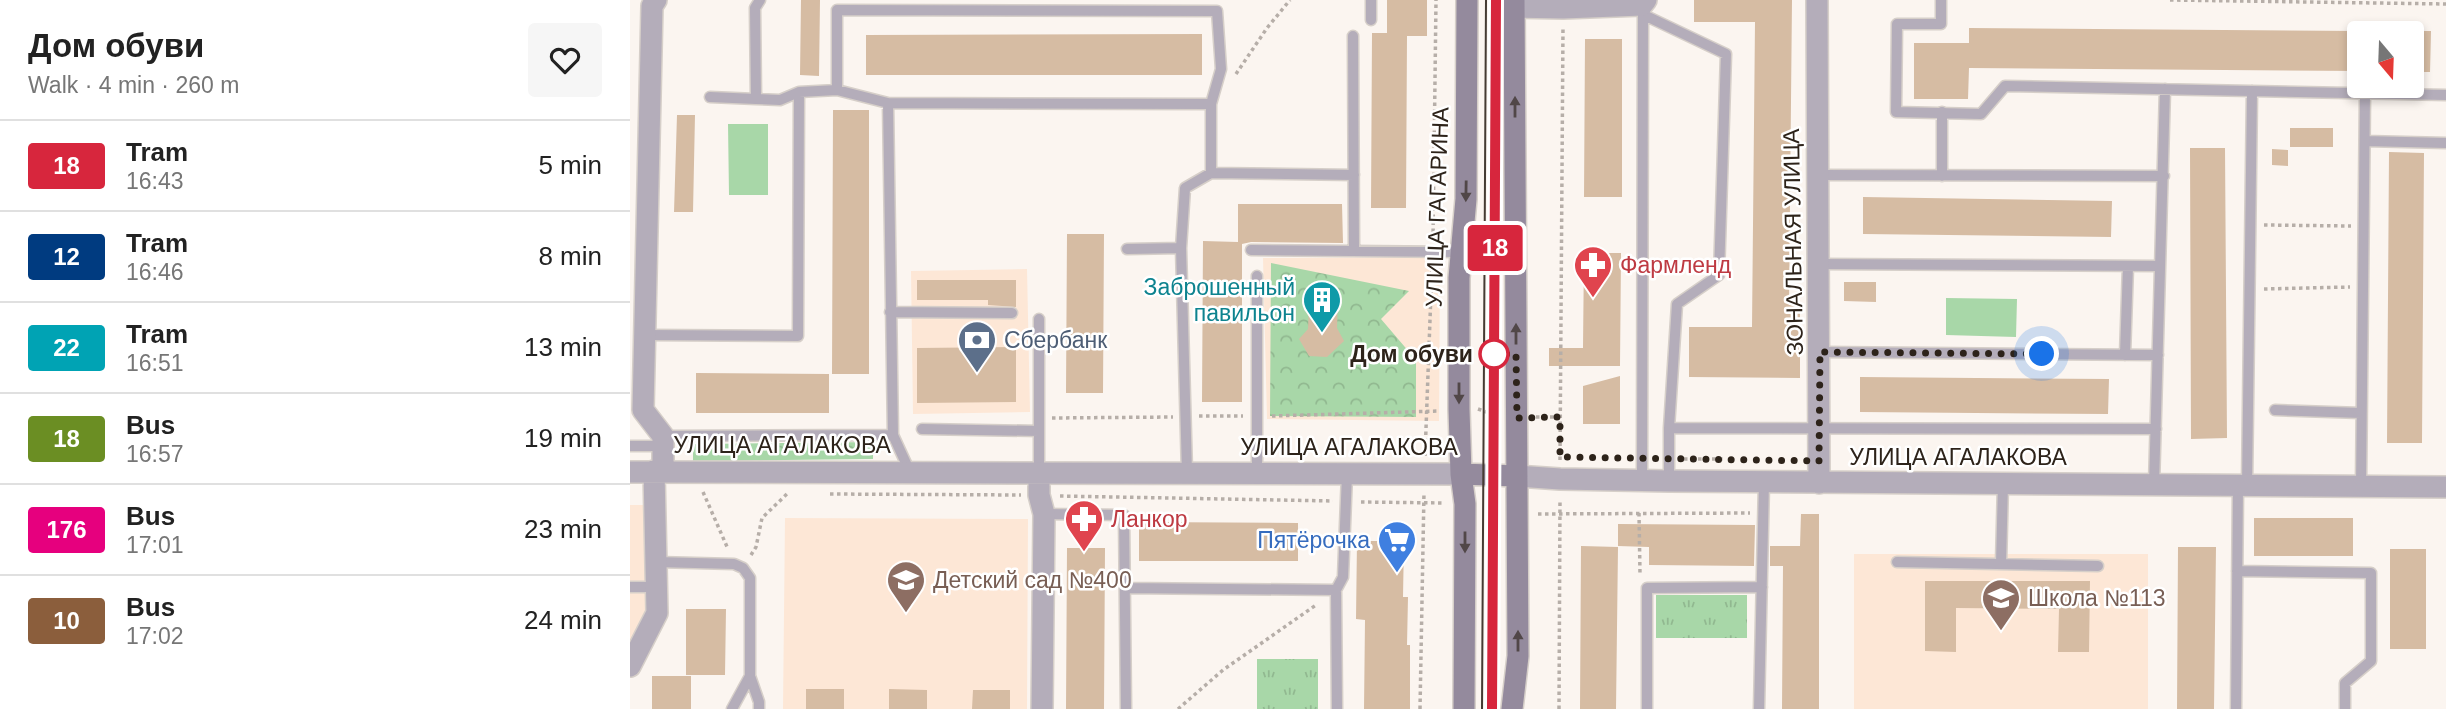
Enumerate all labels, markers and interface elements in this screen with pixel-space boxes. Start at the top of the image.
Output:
north arrow [2347,21,2424,98]
map controls [2347,21,2424,98]
button: heart [528,23,602,97]
text: Дом обуви [28,27,204,64]
text: Walk · 4 min · 260 m [28,72,239,98]
one-way arrow [1509,96,1521,118]
street label: УЛИЦА ГАГАРИНА [1421,106,1454,308]
street label: ЗОНАЛЬНАЯ УЛИЦА [1778,128,1808,356]
text: Tram [126,137,188,167]
text: 5 min [538,150,602,180]
text: 18 [53,152,80,179]
text: 16:43 [126,168,184,194]
one-way arrow [1460,180,1472,202]
line badge: 18 [1464,225,1526,271]
text: Tram [126,228,188,258]
text: 18 [1482,234,1508,261]
text: 8 min [538,241,602,271]
text: 12 [53,243,80,270]
pharmacy icon: Фармленд [1572,244,1614,299]
place label: Фармленд [1620,252,1732,278]
text: 16:46 [126,259,184,285]
place label: Заброшенный павильон [1144,274,1295,326]
building icon: Заброшенный павильон [1301,279,1343,334]
text: Tram [126,319,188,349]
bank icon: Сбербанк [956,319,998,374]
one-way arrow [1510,323,1522,345]
place label: Сбербанк [1004,327,1108,353]
text: 13 min [524,332,602,362]
text: 22 [53,334,80,361]
your location [2024,336,2059,371]
marker: Дом обуви [1479,339,1509,369]
place label: Дом обуви [1350,341,1473,367]
text: 16:51 [126,350,184,376]
one-way arrow [1453,383,1465,405]
text: Bus [126,410,175,440]
text: 19 min [524,423,602,453]
text: 18 [53,425,80,452]
street label: УЛИЦА АГАЛАКОВА [673,432,892,458]
street label: УЛИЦА АГАЛАКОВА [1240,434,1459,460]
text: 16:57 [126,441,184,467]
street label: УЛИЦА АГАЛАКОВА [1849,444,2068,470]
pharmacy icon: Ланкор [1063,498,1105,553]
text: Bus [126,501,175,531]
place label: Ланкор [1111,506,1188,532]
text: 23 min [524,514,602,544]
text: 176 [46,516,87,543]
supermarket icon: Пятёрочка [1376,519,1418,574]
place label: Пятёрочка [1257,527,1370,553]
one-way arrow [1459,531,1471,553]
text: 17:01 [126,532,184,558]
school or university icon: Детский сад №400 [885,559,927,614]
place label: Детский сад №400 [933,567,1132,593]
school or university icon: Школа №113 [1980,577,2022,632]
place label: Школа №113 [2028,585,2166,611]
text: Bus [126,592,175,622]
text: 24 min [524,605,602,635]
text: 10 [53,607,80,634]
text: 17:02 [126,623,184,649]
one-way arrow [1512,630,1524,652]

